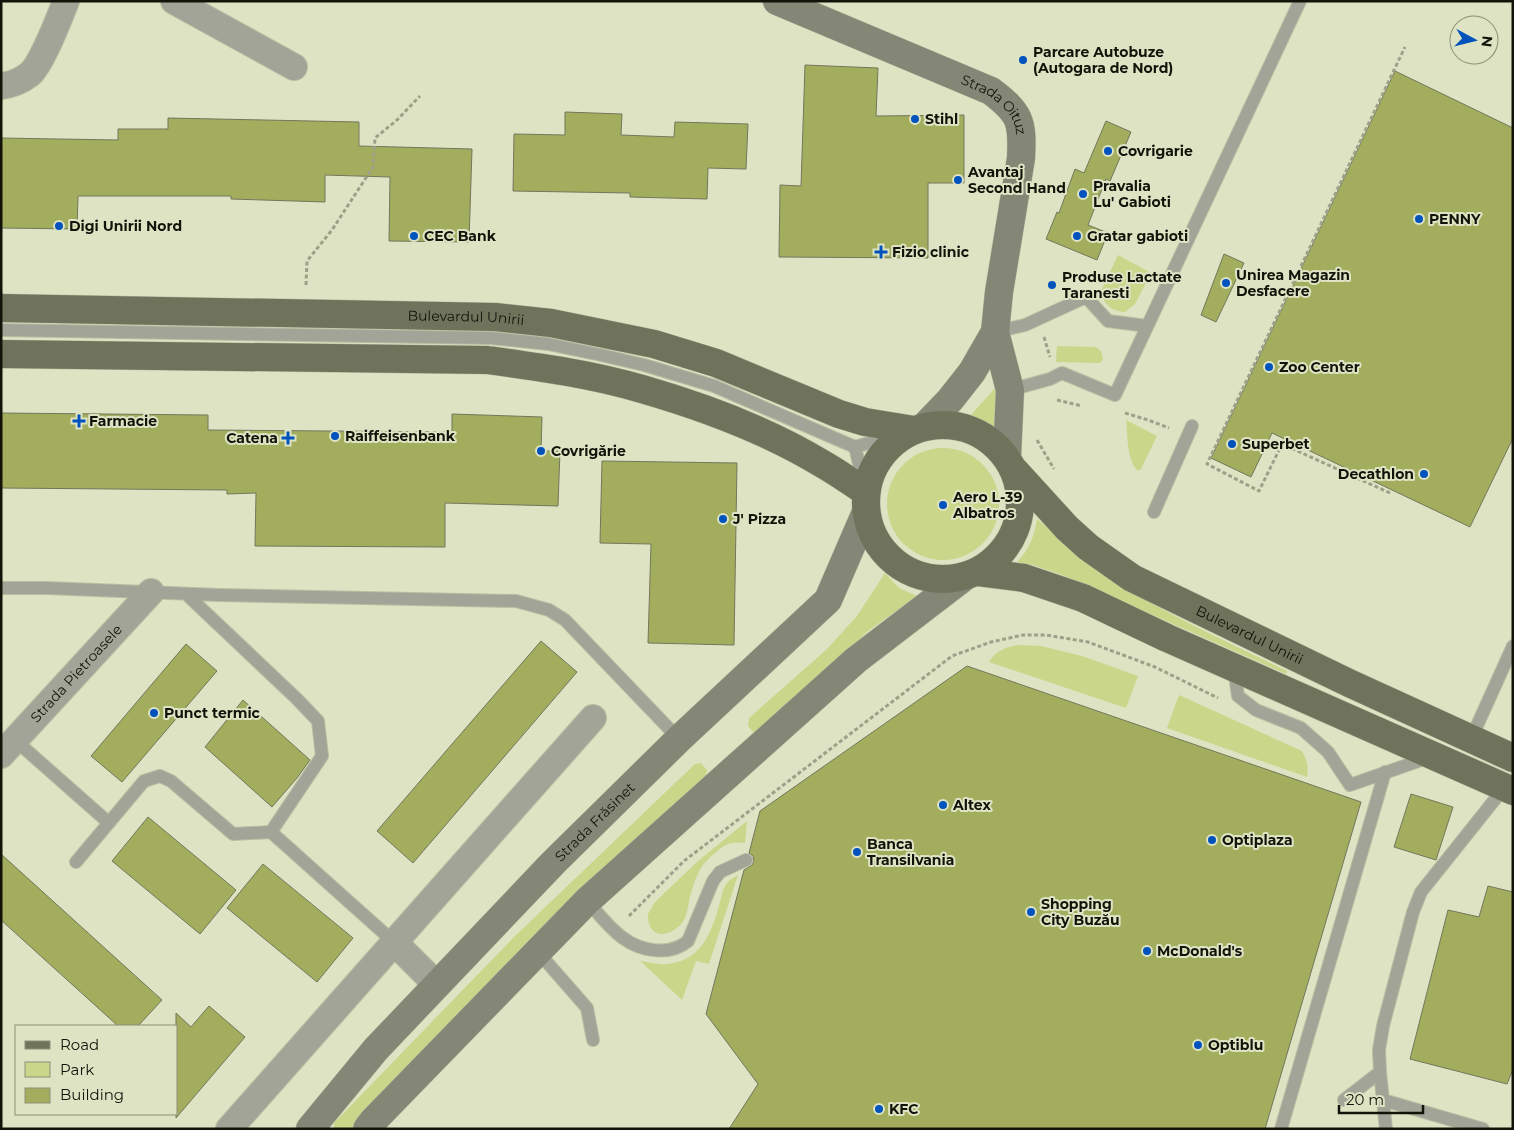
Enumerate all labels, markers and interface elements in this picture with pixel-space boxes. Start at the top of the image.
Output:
north arrow [1449,15,1499,65]
text: N [1477,35,1497,48]
place label: Parcare Autobuze (Autogara de Nord) [1033,43,1173,77]
marker: Parcare Autobuze (Autogara de Nord) [1017,54,1029,66]
street label: Strada Oituz [958,70,1030,136]
place label: Stihl [925,110,958,128]
marker: Stihl [909,113,921,125]
place label: Covrigarie [1118,142,1193,160]
marker: Covrigarie [1102,145,1114,157]
place label: Avantaj Second Hand [967,163,1066,197]
marker: Avantaj Second Hand [952,174,964,186]
place label: Pravalia Lu' Gabioti [1093,177,1171,211]
marker: Pravalia Lu' Gabioti [1077,188,1089,200]
place label: PENNY [1429,210,1481,228]
marker: PENNY [1413,213,1425,225]
place label: Digi Unirii Nord [69,217,182,235]
marker: Digi Unirii Nord [53,220,65,232]
place label: CEC Bank [424,227,497,245]
place label: Gratar gabioti [1087,227,1188,245]
marker: CEC Bank [408,230,420,242]
marker: Gratar gabioti [1071,230,1083,242]
place label: Fizio clinic [892,243,970,261]
marker: Fizio clinic [874,245,888,259]
place label: Unirea Magazin Desfacere [1236,266,1350,300]
place label: Produse Lactate Taranesti [1062,268,1182,302]
marker: Unirea Magazin Desfacere [1220,277,1232,289]
marker: Produse Lactate Taranesti [1046,279,1058,291]
street label: Bulevardul Unirii [407,306,525,329]
place label: Zoo Center [1279,358,1360,376]
marker: Zoo Center [1263,361,1275,373]
place label: Farmacie [89,412,157,430]
marker: Farmacie [73,415,85,427]
place label: Raiffeisenbank [345,427,456,445]
place label: Catena [226,429,278,447]
marker: Raiffeisenbank [329,430,341,442]
marker: Catena [282,432,294,444]
place label: Superbet [1242,435,1310,453]
marker: Superbet [1226,438,1238,450]
place label: Covrigărie [551,442,626,460]
marker: Covrigărie [535,445,547,457]
place label: Decathlon [1338,465,1414,483]
marker: Decathlon [1418,468,1430,480]
place label: Aero L-39 Albatros [952,488,1022,522]
marker: Aero L-39 Albatros [937,499,949,511]
place label: J' Pizza [732,510,786,528]
marker: J' Pizza [717,513,729,525]
street label: Bulevardul Unirii [1193,601,1306,668]
street label: Strada Pietroasele [27,620,126,726]
place label: Punct termic [164,704,261,722]
marker: Punct termic [148,707,160,719]
street label: Strada Frăsinet [551,778,639,865]
place label: Altex [952,796,991,814]
marker: Altex [937,799,949,811]
place label: Optiplaza [1222,831,1293,849]
marker: Optiplaza [1206,834,1218,846]
place label: Banca Transilvania [867,835,954,869]
marker: Banca Transilvania [851,846,863,858]
place label: Shopping City Buzău [1041,895,1120,929]
marker: Shopping City Buzău [1025,906,1037,918]
place label: McDonald's [1157,942,1243,960]
marker: McDonald's [1141,945,1153,957]
legend [15,1025,178,1115]
text: Road [60,1035,99,1054]
place label: Optiblu [1208,1036,1263,1054]
marker: Optiblu [1192,1039,1204,1051]
text: Park [60,1060,94,1079]
scale bar [1339,1082,1423,1114]
text: Building [60,1085,124,1104]
text: 20 m [1346,1090,1384,1109]
place label: KFC [889,1100,918,1118]
marker: KFC [873,1103,885,1115]

